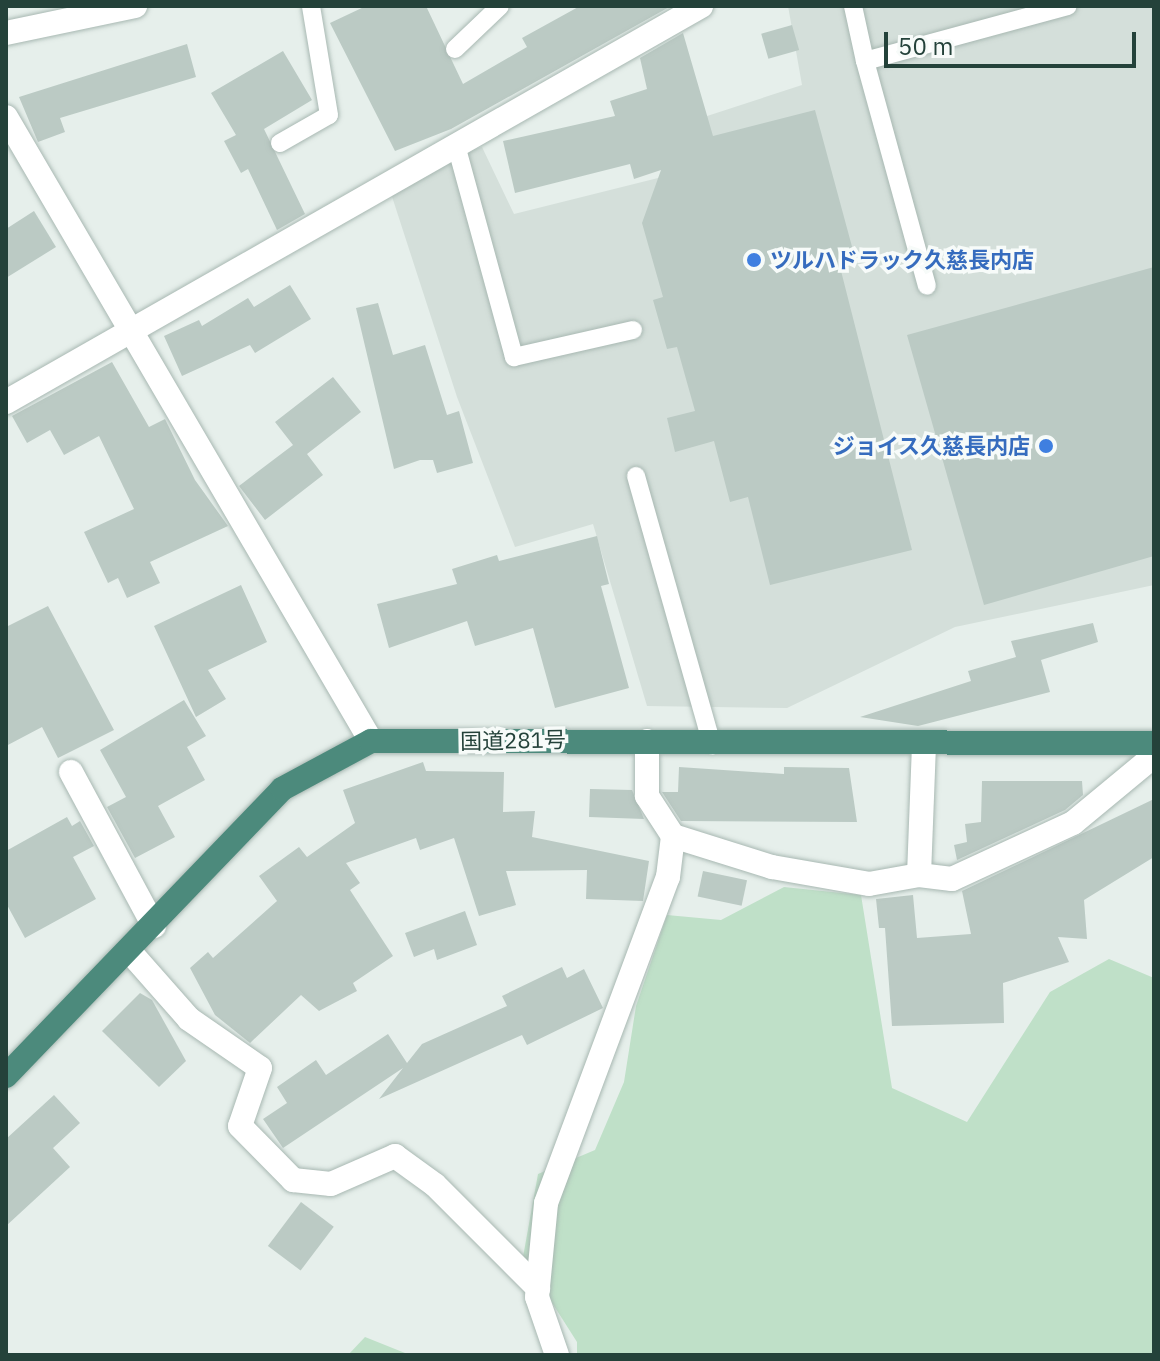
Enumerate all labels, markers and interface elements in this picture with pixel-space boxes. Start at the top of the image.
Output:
scale bar [888,16,1140,66]
text: 50 m [898,30,953,62]
place label: ツルハドラック久慈長内店 [770,247,1034,273]
marker: ツルハドラック久慈長内店 [745,251,763,269]
place label: ジョイス久慈長内店 [832,433,1030,459]
marker: ジョイス久慈長内店 [1037,437,1055,455]
street label: 国道281号 [460,726,566,754]

